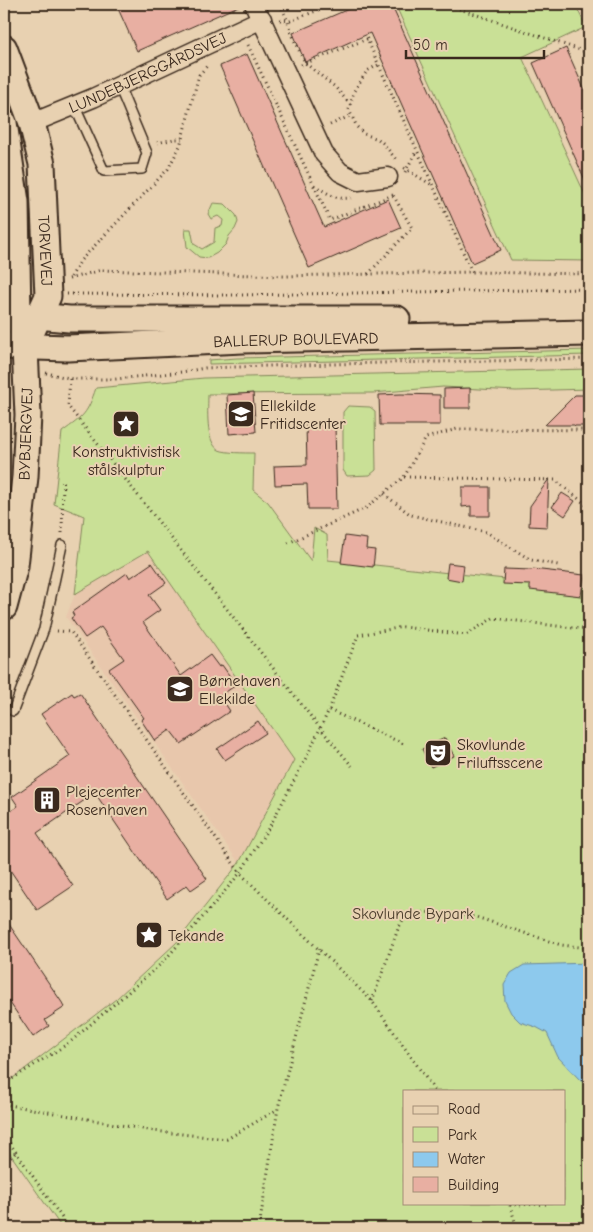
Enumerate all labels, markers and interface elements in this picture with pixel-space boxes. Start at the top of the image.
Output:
scale bar [406,28,543,60]
street label: LUNDEBJERGGÅRDSVEJ [66,29,229,117]
text: 50 m [413,36,448,54]
street label: TORVEVEJ [34,215,56,287]
street label: BALLERUP BOULEVARD [213,329,379,351]
street label: BYBJERGVEJ [15,387,37,481]
place label: Ellekilde Fritidscenter [260,397,346,433]
school or university icon: Ellekilde Fritidscenter [226,399,256,429]
place icon: Konstruktivistisk stålskulptur [111,409,141,439]
place label: Konstruktivistisk stålskulptur [72,443,180,479]
place label: Børnehaven Ellekilde [199,672,281,708]
school or university icon: Børnehaven Ellekilde [165,674,195,704]
place label: Skovlunde Friluftsscene [457,736,543,772]
theatre icon: Skovlunde Friluftsscene [423,738,453,768]
place label: Plejecenter Rosenhaven [66,783,147,819]
building icon: Plejecenter Rosenhaven [32,785,62,815]
park label: Skovlunde Bypark [352,905,474,923]
place icon: Tekande [134,920,164,950]
place label: Tekande [168,927,224,945]
legend [403,1090,566,1204]
text: Road [448,1100,480,1118]
text: Park [448,1126,477,1144]
text: Water [448,1150,485,1168]
text: Building [448,1176,499,1194]

